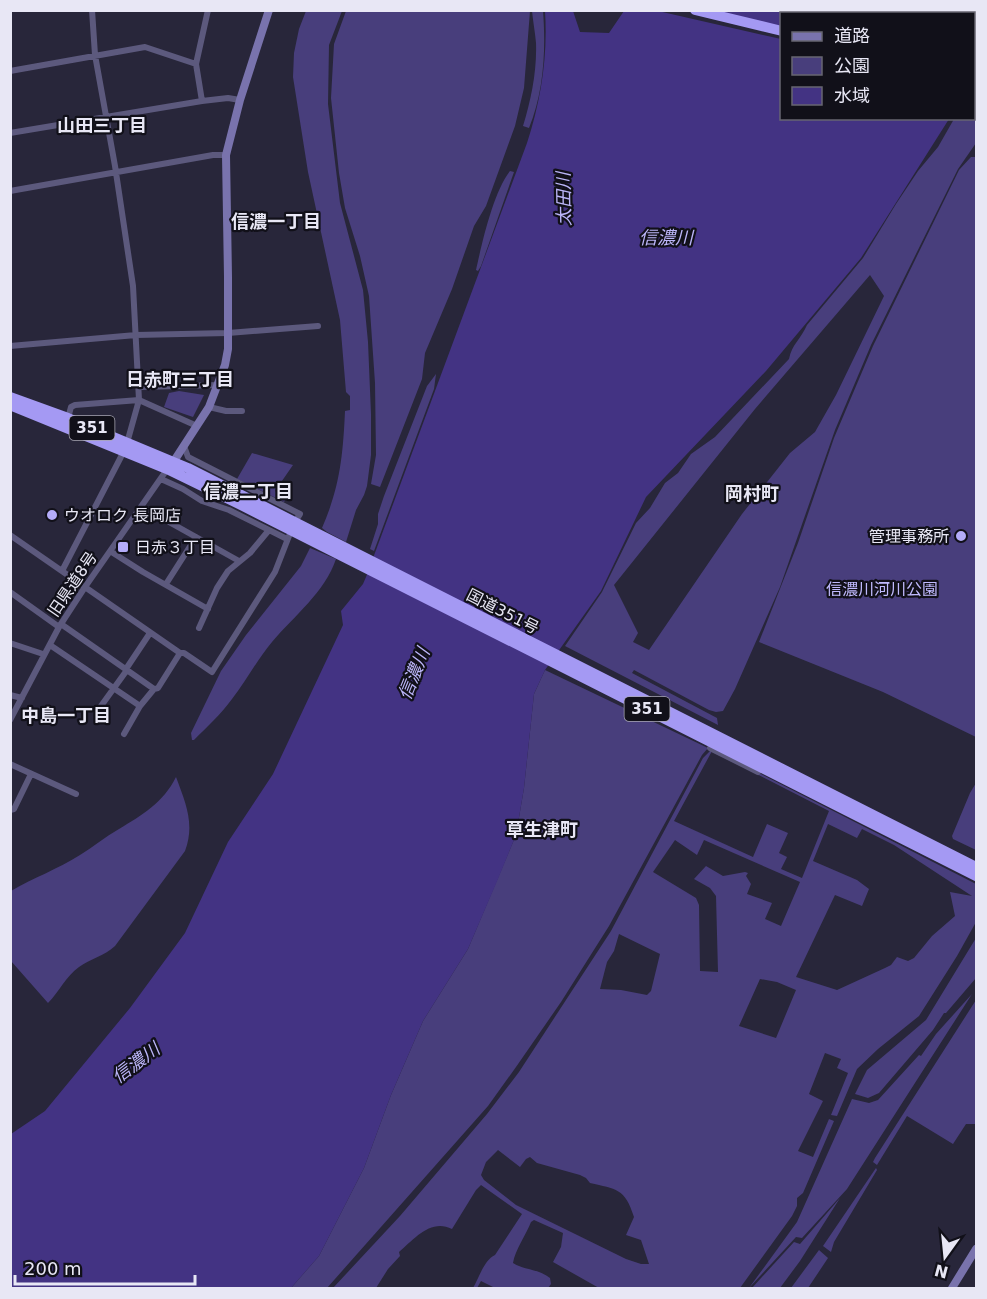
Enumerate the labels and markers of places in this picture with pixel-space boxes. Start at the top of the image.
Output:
place label: ウオロク 長岡店 [64,506,181,525]
marker: ウオロク 長岡店 [45,508,59,522]
place label: 管理事務所 [869,527,949,546]
marker: 管理事務所 [954,529,968,543]
place label: 日赤３丁目 [135,538,215,557]
marker: 日赤３丁目 [116,540,130,554]

